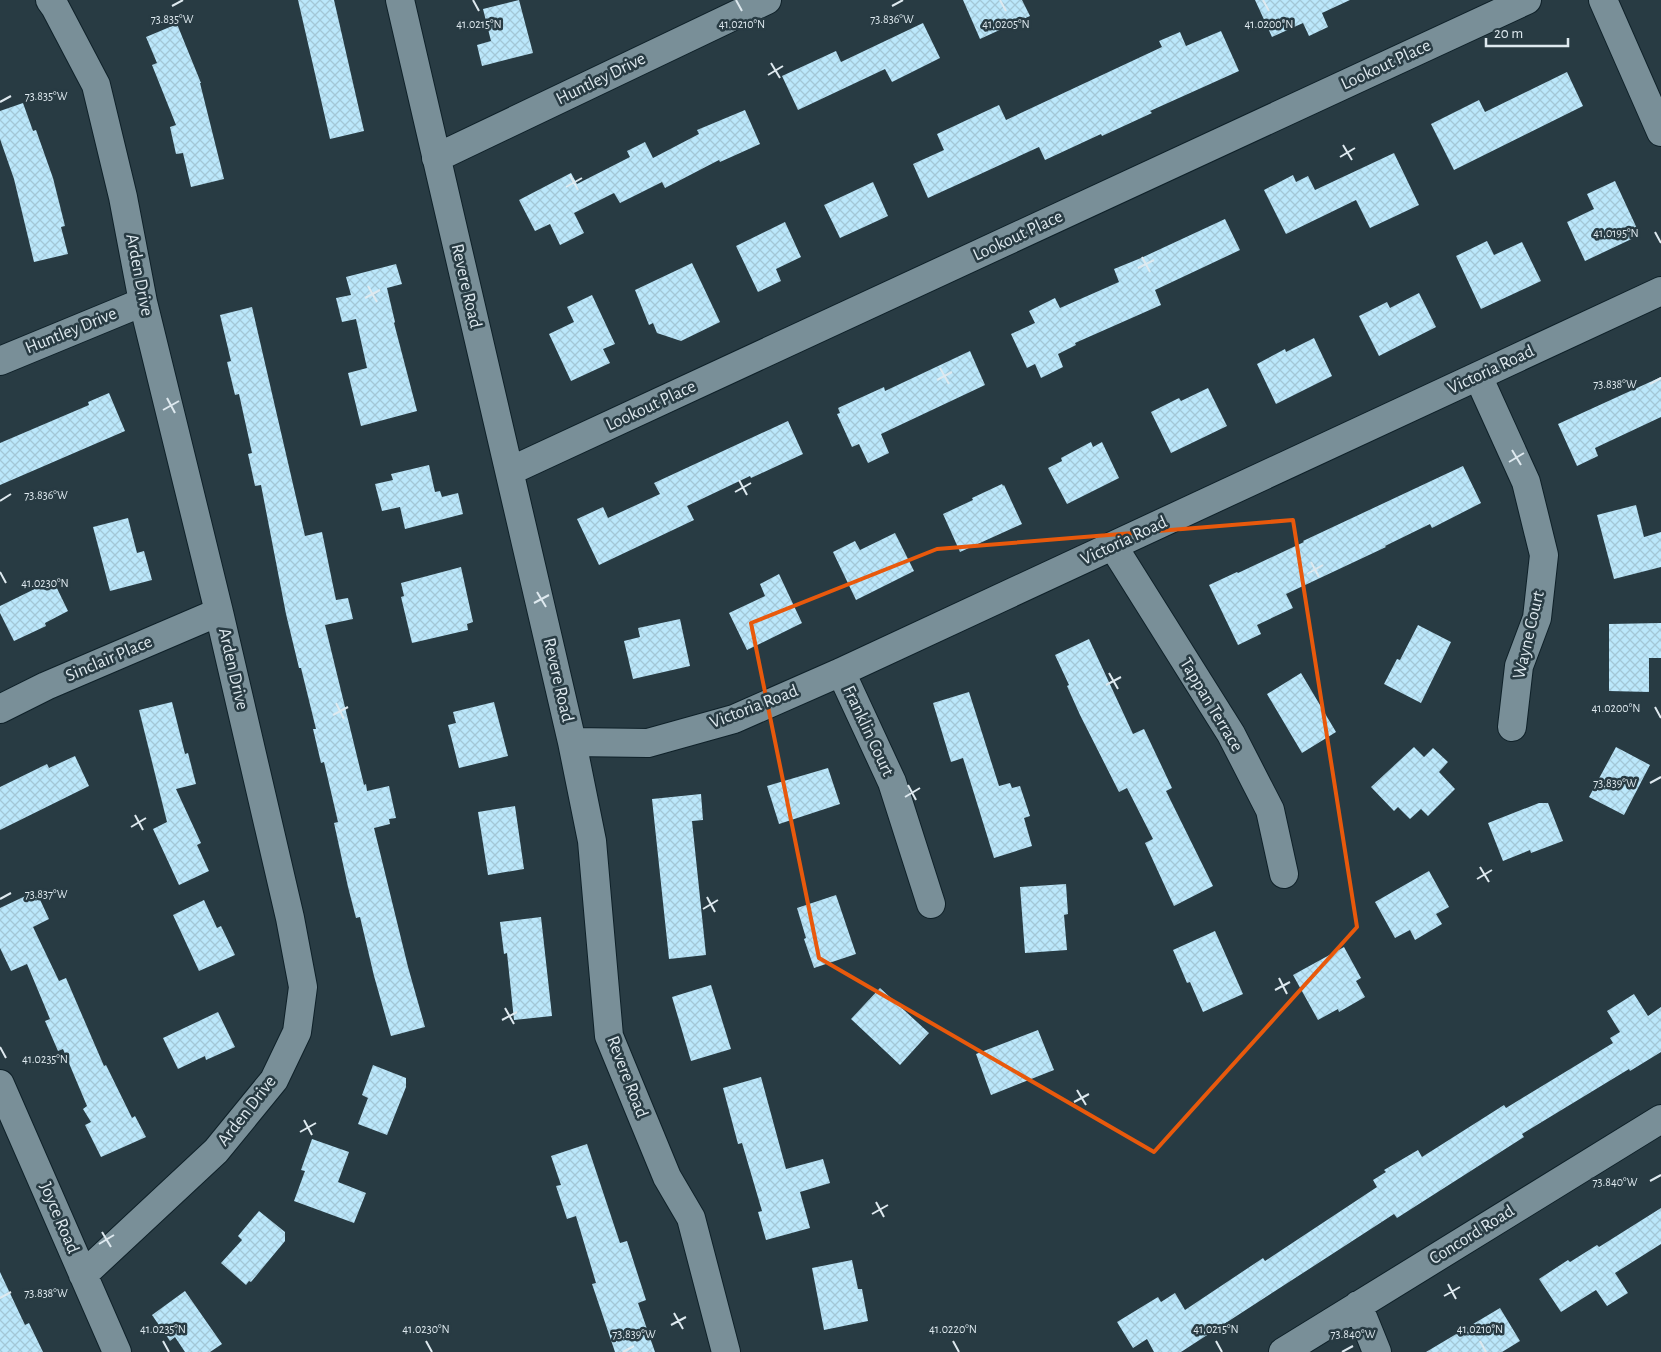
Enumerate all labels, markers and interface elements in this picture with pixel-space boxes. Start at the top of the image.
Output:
text: 73.835°W [151,13,194,25]
text: 73.836°W [870,13,914,25]
scale bar [1486,15,1568,47]
text: 41.0215°N [456,18,502,30]
text: 41.0210°N [719,18,765,30]
text: 41.0205°N [982,18,1030,30]
text: 41.0200°N [1245,18,1293,30]
text: 20 m [1494,26,1523,41]
street label: Lookout Place [1338,36,1434,94]
street label: Huntley Drive [553,50,649,108]
text: 73.835°W [25,90,68,102]
street label: Lookout Place [970,207,1066,265]
text: 41.0195°N [1593,227,1639,239]
street label: Arden Drive [122,232,156,318]
street label: Revere Road [448,242,484,330]
street label: Huntley Drive [23,304,119,358]
street label: Victoria Road [1445,342,1537,398]
street label: Lookout Place [603,377,699,435]
text: 73.838°W [1593,378,1637,390]
text: 73.836°W [24,489,68,501]
street label: Victoria Road [1078,513,1170,569]
text: 41.0230°N [21,577,69,589]
street label: Wayne Court [1510,589,1548,681]
street label: Arden Drive [215,626,251,712]
street label: Sinclair Place [63,633,155,685]
street label: Revere Road [540,636,576,724]
street label: Tappan Terrace [1176,655,1246,755]
street label: Victoria Road [707,682,801,732]
street label: Franklin Court [839,683,897,779]
text: 41.0200°N [1592,702,1640,714]
text: 73.839°W [1593,777,1637,789]
text: 73.837°W [25,888,68,900]
street label: Revere Road [603,1034,651,1120]
text: 41.0235°N [22,1053,68,1065]
street label: Arden Drive [214,1073,280,1149]
text: 73.840°W [1593,1176,1638,1188]
street label: Joyce Road [36,1180,82,1256]
street label: Concord Road [1426,1202,1518,1268]
text: 73.838°W [24,1287,68,1299]
text: 41.0235°N [140,1323,186,1335]
text: 41.0230°N [402,1323,450,1335]
text: 41.0220°N [929,1323,977,1335]
text: 41.0215°N [1193,1323,1239,1335]
text: 41.0210°N [1457,1323,1503,1335]
text: 73.839°W [612,1328,656,1340]
text: 73.840°W [1331,1328,1376,1340]

